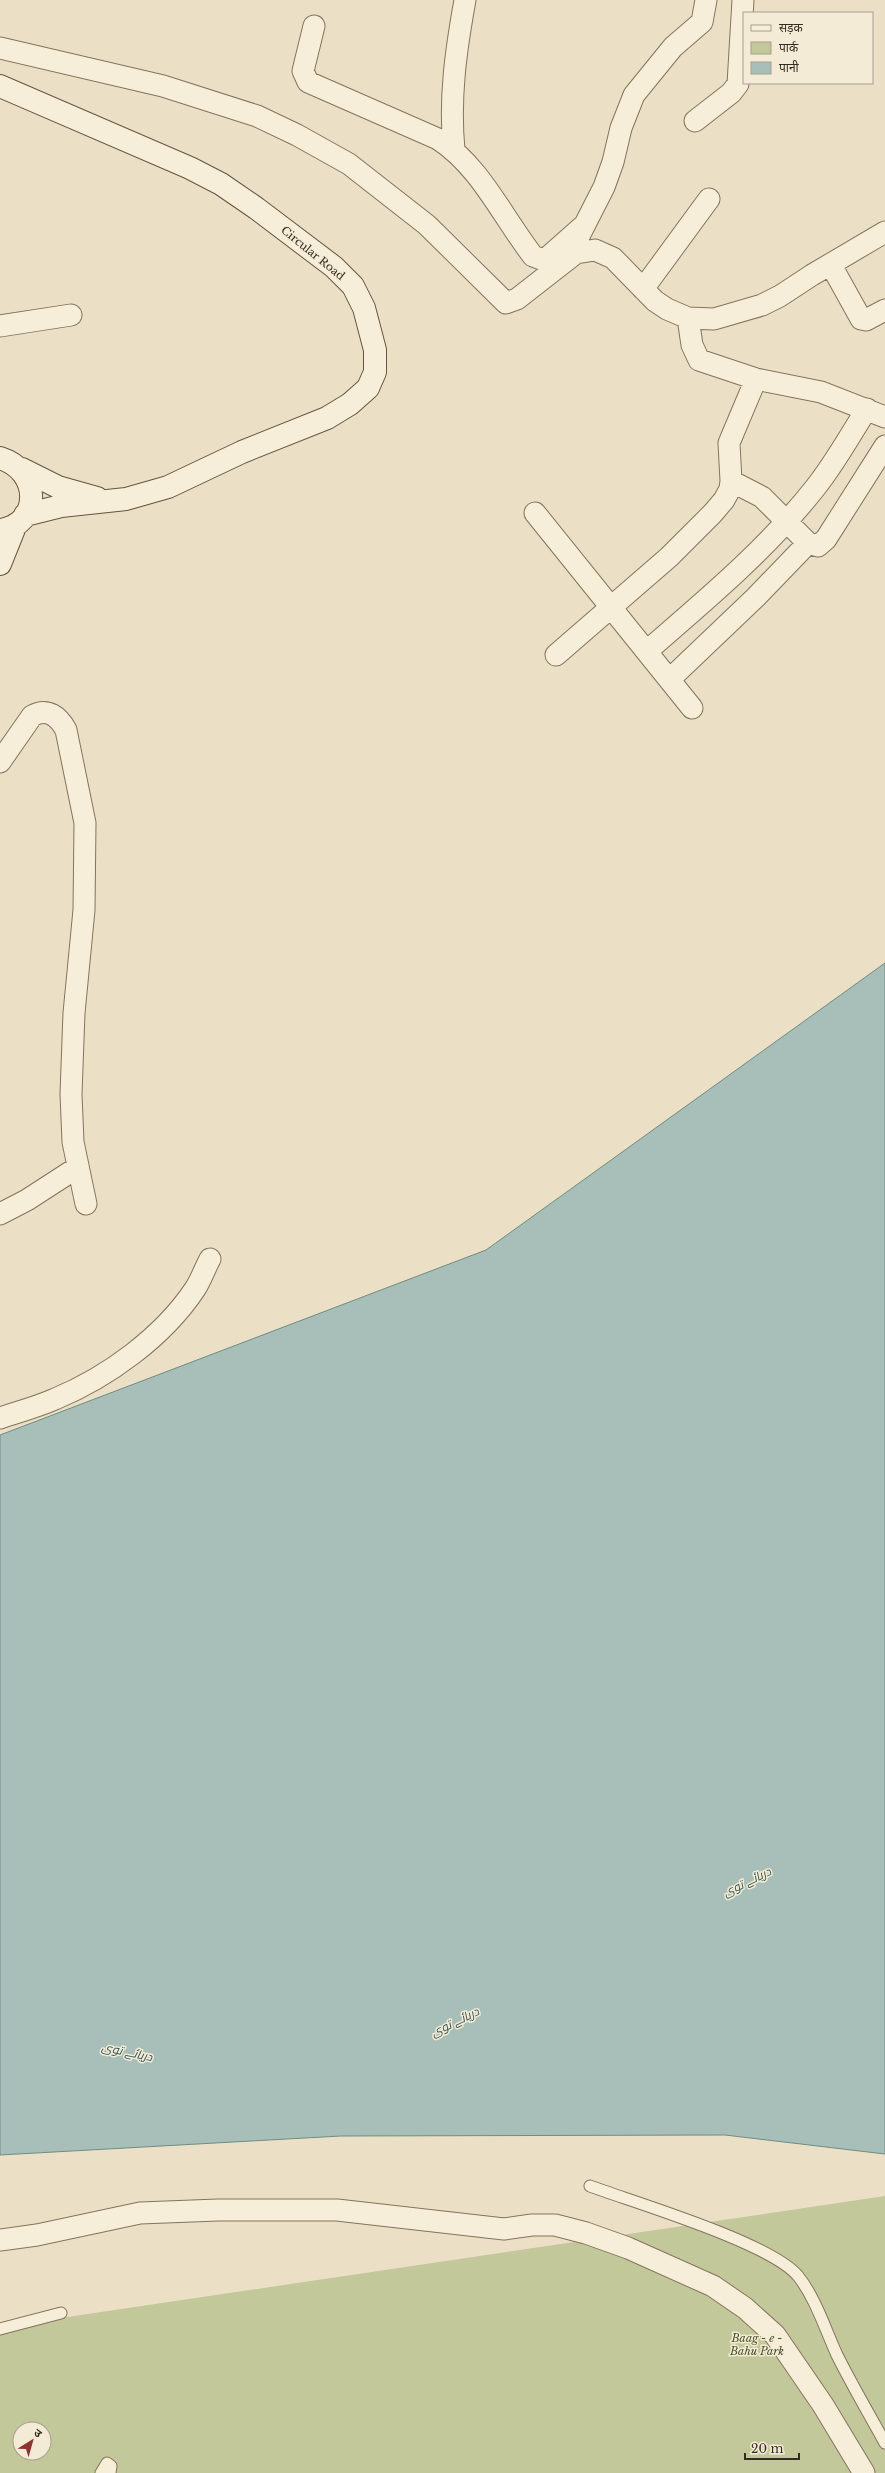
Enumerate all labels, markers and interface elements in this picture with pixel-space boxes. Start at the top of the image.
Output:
legend [743,12,873,84]
text: सड़क [779,20,804,35]
text: पार्क [779,40,799,55]
text: पानी [779,60,800,75]
street label: Circular Road [278,223,348,283]
water label: دریائے توی [720,1863,774,1900]
water label: دریائے توی [428,2003,482,2040]
water label: دریائے توی [100,2039,155,2064]
park label: Baag - e - Bahu Park [729,2331,784,2358]
north arrow [12,2421,52,2461]
text: उ [31,2425,45,2441]
scale bar [745,2435,799,2461]
text: 20 m [751,2441,783,2456]

